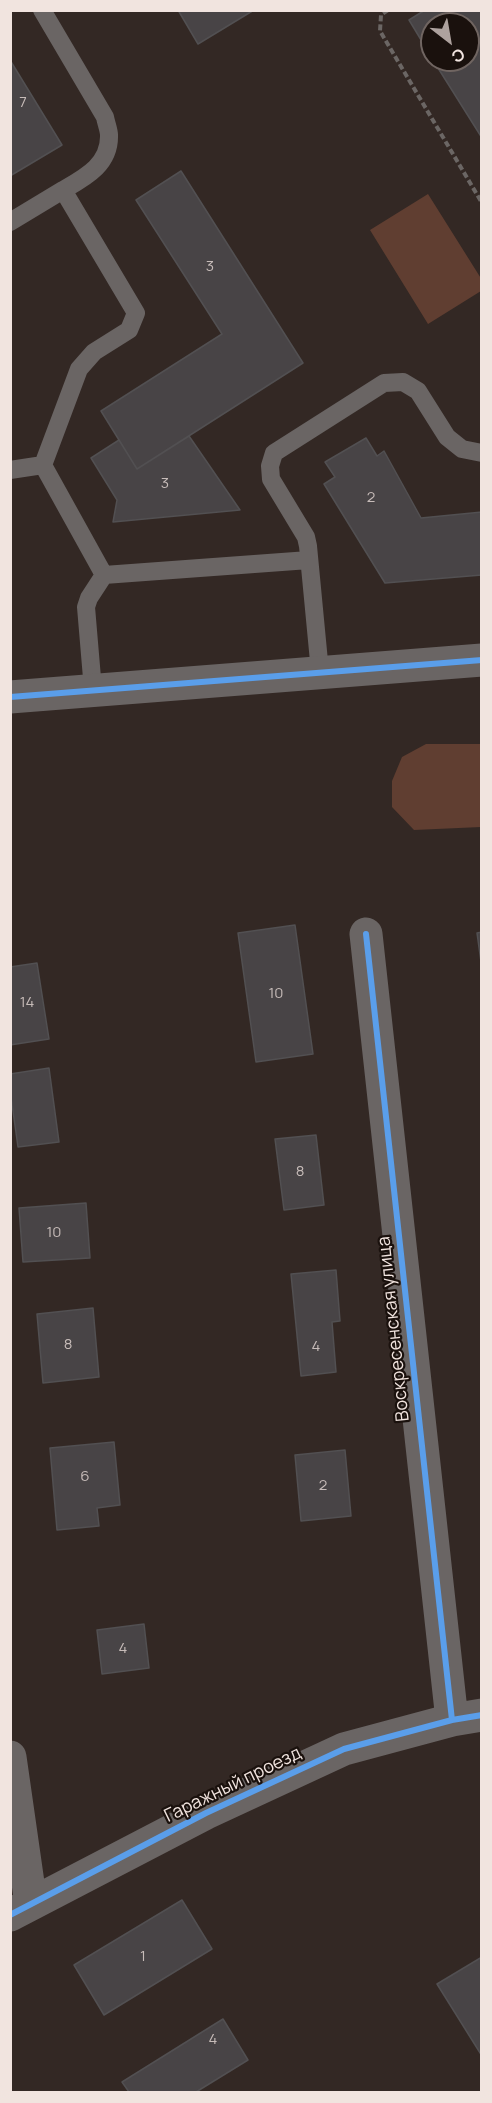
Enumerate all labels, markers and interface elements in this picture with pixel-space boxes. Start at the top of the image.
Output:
north arrow [420,12,480,72]
text: С [448,43,469,68]
house number: 7 [19,94,27,112]
house number: 3 [206,258,214,276]
house number: 3 [161,475,169,493]
house number: 2 [367,489,375,507]
house number: 10 [269,985,283,1003]
house number: 14 [20,994,34,1012]
house number: 8 [296,1163,304,1181]
house number: 10 [47,1224,61,1242]
street label: Воскресенская улица [374,1235,414,1423]
house number: 8 [64,1336,72,1354]
house number: 4 [312,1338,320,1356]
house number: 6 [80,1468,90,1486]
house number: 2 [319,1477,327,1495]
house number: 4 [119,1640,127,1658]
street label: Гаражный проезд [161,1742,305,1828]
house number: 1 [140,1948,146,1966]
house number: 4 [209,2031,217,2049]

